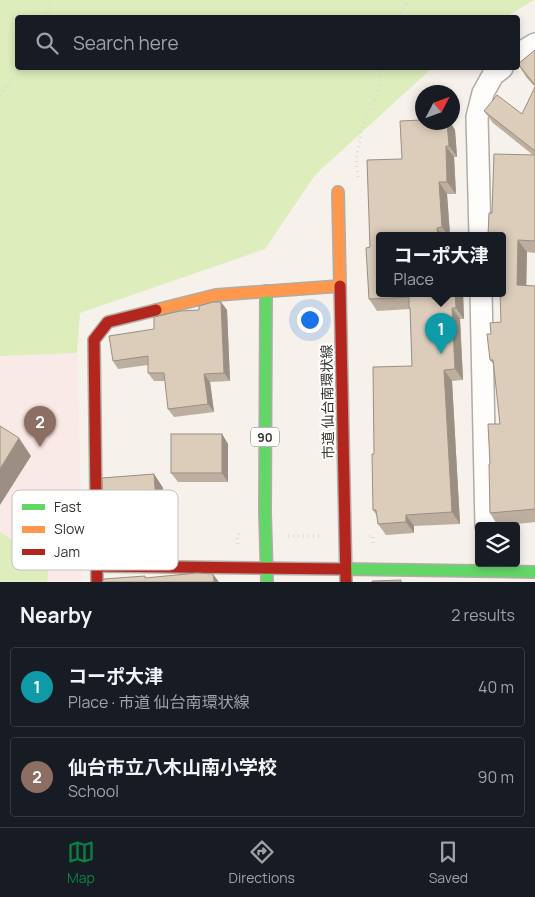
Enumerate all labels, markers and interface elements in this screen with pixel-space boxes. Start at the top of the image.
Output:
search box [15,15,520,70]
icon: search [33,29,61,57]
text: Search here [73,30,179,56]
north arrow [415,85,460,130]
popup [376,232,506,297]
text: コーポ大津 [393,242,489,268]
text: Place [393,268,434,290]
your location [297,307,323,333]
pin: 1 [425,313,457,354]
street label: 市道 仙台南環状線 [316,344,338,460]
pin: 2 [24,406,56,447]
road number: 90 [251,428,279,447]
legend [12,490,178,570]
text: Fast [54,497,82,516]
text: Slow [54,519,85,538]
map controls [475,522,520,567]
button: layers [475,522,520,567]
text: Jam [54,542,80,561]
text: Nearby [20,601,92,629]
text: 2 results [451,604,515,626]
text: コーポ大津 [68,663,163,689]
text: 1 [33,676,41,698]
text: 40 m [478,676,514,698]
text: Place · 市道 仙台南環状線 [68,691,249,713]
text: 仙台市立八木山南小学校 [68,754,277,780]
text: 2 [32,766,42,788]
text: 90 m [478,766,514,788]
text: School [68,780,119,802]
tab: Map [67,838,95,887]
tab: Directions [229,838,295,887]
tab: Saved [429,838,468,887]

